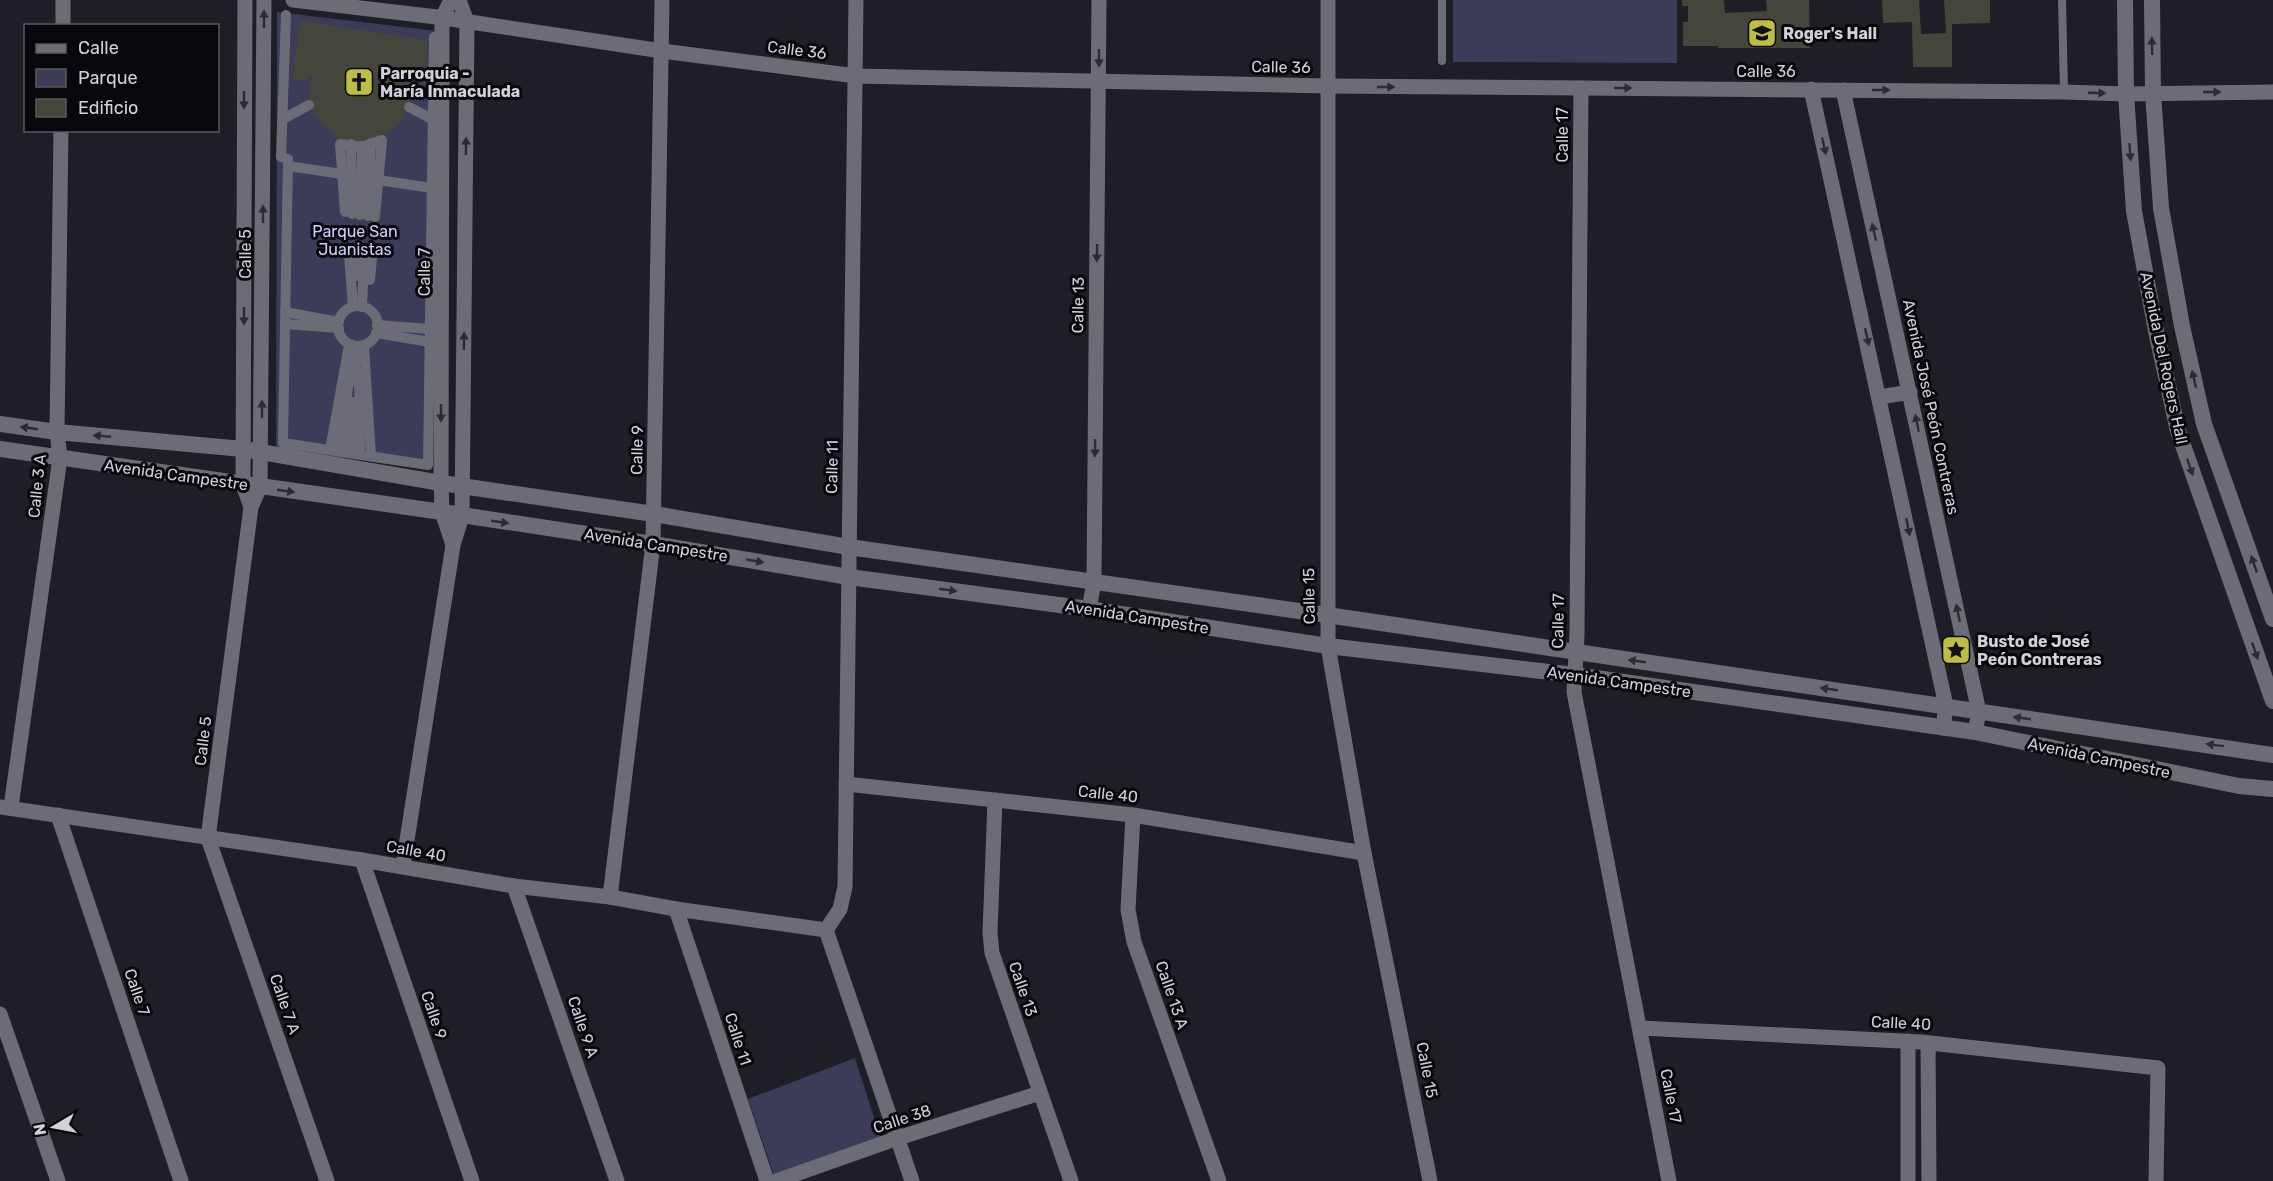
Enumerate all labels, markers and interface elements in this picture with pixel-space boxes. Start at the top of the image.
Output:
one-way arrow [259,9,269,28]
school or university icon: Roger's Hall [1746,17,1778,49]
legend [24,24,219,132]
place label: Roger's Hall [1783,24,1877,43]
text: Calle [78,37,119,59]
street label: Calle 36 [766,37,828,63]
one-way arrow [2148,37,2157,56]
one-way arrow [1094,49,1104,68]
street label: Calle 36 [1251,57,1311,77]
street label: Calle 36 [1736,62,1796,81]
place label: Parroquia - María Inmaculada [380,64,520,101]
church icon: Parroquia - María Inmaculada [343,66,375,98]
text: Parque [78,67,138,89]
one-way arrow [1376,82,1395,92]
one-way arrow [1613,83,1632,93]
one-way arrow [1871,85,1890,95]
one-way arrow [2202,87,2221,97]
one-way arrow [2087,88,2106,97]
one-way arrow [239,91,249,110]
text: Edificio [78,97,138,119]
street label: Calle 17 [1553,107,1572,163]
one-way arrow [461,136,471,155]
one-way arrow [1820,137,1829,156]
one-way arrow [2126,143,2135,162]
one-way arrow [258,204,268,223]
park label: Parque San Juanistas [312,222,398,259]
one-way arrow [1869,223,1879,241]
street label: Calle 5 [236,229,255,279]
one-way arrow [1092,244,1102,263]
street label: Calle 7 [415,248,434,296]
street label: Avenida Del Rogers Hall [2136,270,2192,446]
street label: Calle 13 [1068,277,1088,333]
street label: Avenida José Peón Contreras [1899,298,1963,516]
one-way arrow [239,307,249,326]
one-way arrow [1862,327,1872,346]
one-way arrow [459,331,469,350]
one-way arrow [2189,369,2198,388]
one-way arrow [257,399,267,418]
one-way arrow [436,403,446,422]
one-way arrow [1911,413,1921,432]
one-way arrow [19,423,38,432]
street label: Calle 9 [627,425,647,475]
one-way arrow [92,431,111,441]
one-way arrow [1090,439,1100,458]
street label: Calle 11 [822,440,842,494]
street label: Calle 3 A [24,453,50,519]
street label: Avenida Campestre [103,455,249,495]
one-way arrow [2186,458,2196,476]
one-way arrow [277,486,296,496]
one-way arrow [491,517,510,526]
one-way arrow [1904,518,1913,537]
street label: Avenida Campestre [583,524,729,566]
one-way arrow [2248,555,2258,573]
one-way arrow [746,557,765,566]
street label: Calle 15 [1299,568,1319,624]
one-way arrow [939,586,958,595]
street label: Calle 17 [1548,593,1568,649]
street label: Avenida Campestre [1064,596,1210,638]
one-way arrow [1952,604,1962,623]
place label: Busto de José Peón Contreras [1977,632,2102,669]
place icon: Busto de José Peón Contreras [1940,634,1972,666]
one-way arrow [2251,642,2261,660]
one-way arrow [1627,656,1646,665]
street label: Avenida Campestre [1546,662,1692,702]
one-way arrow [1820,685,1839,694]
one-way arrow [2013,714,2032,723]
street label: Calle 5 [191,715,215,767]
street label: Avenida Campestre [2026,734,2172,782]
one-way arrow [2206,740,2225,750]
street label: Calle 40 [1077,781,1139,807]
street label: Calle 40 [385,836,447,866]
street label: Calle 13 A [1151,958,1193,1032]
street label: Calle 13 [1005,959,1041,1019]
street label: Calle 7 [120,966,154,1018]
street label: Calle 7 A [266,971,304,1037]
street label: Calle 9 [417,988,451,1042]
street label: Calle 9 A [564,994,602,1061]
street label: Calle 11 [721,1010,755,1068]
street label: Calle 40 [1870,1012,1932,1034]
street label: Calle 15 [1412,1040,1442,1100]
street label: Calle 17 [1656,1067,1686,1125]
north arrow [24,1097,84,1157]
street label: Calle 38 [871,1101,933,1137]
text: N [29,1122,50,1137]

